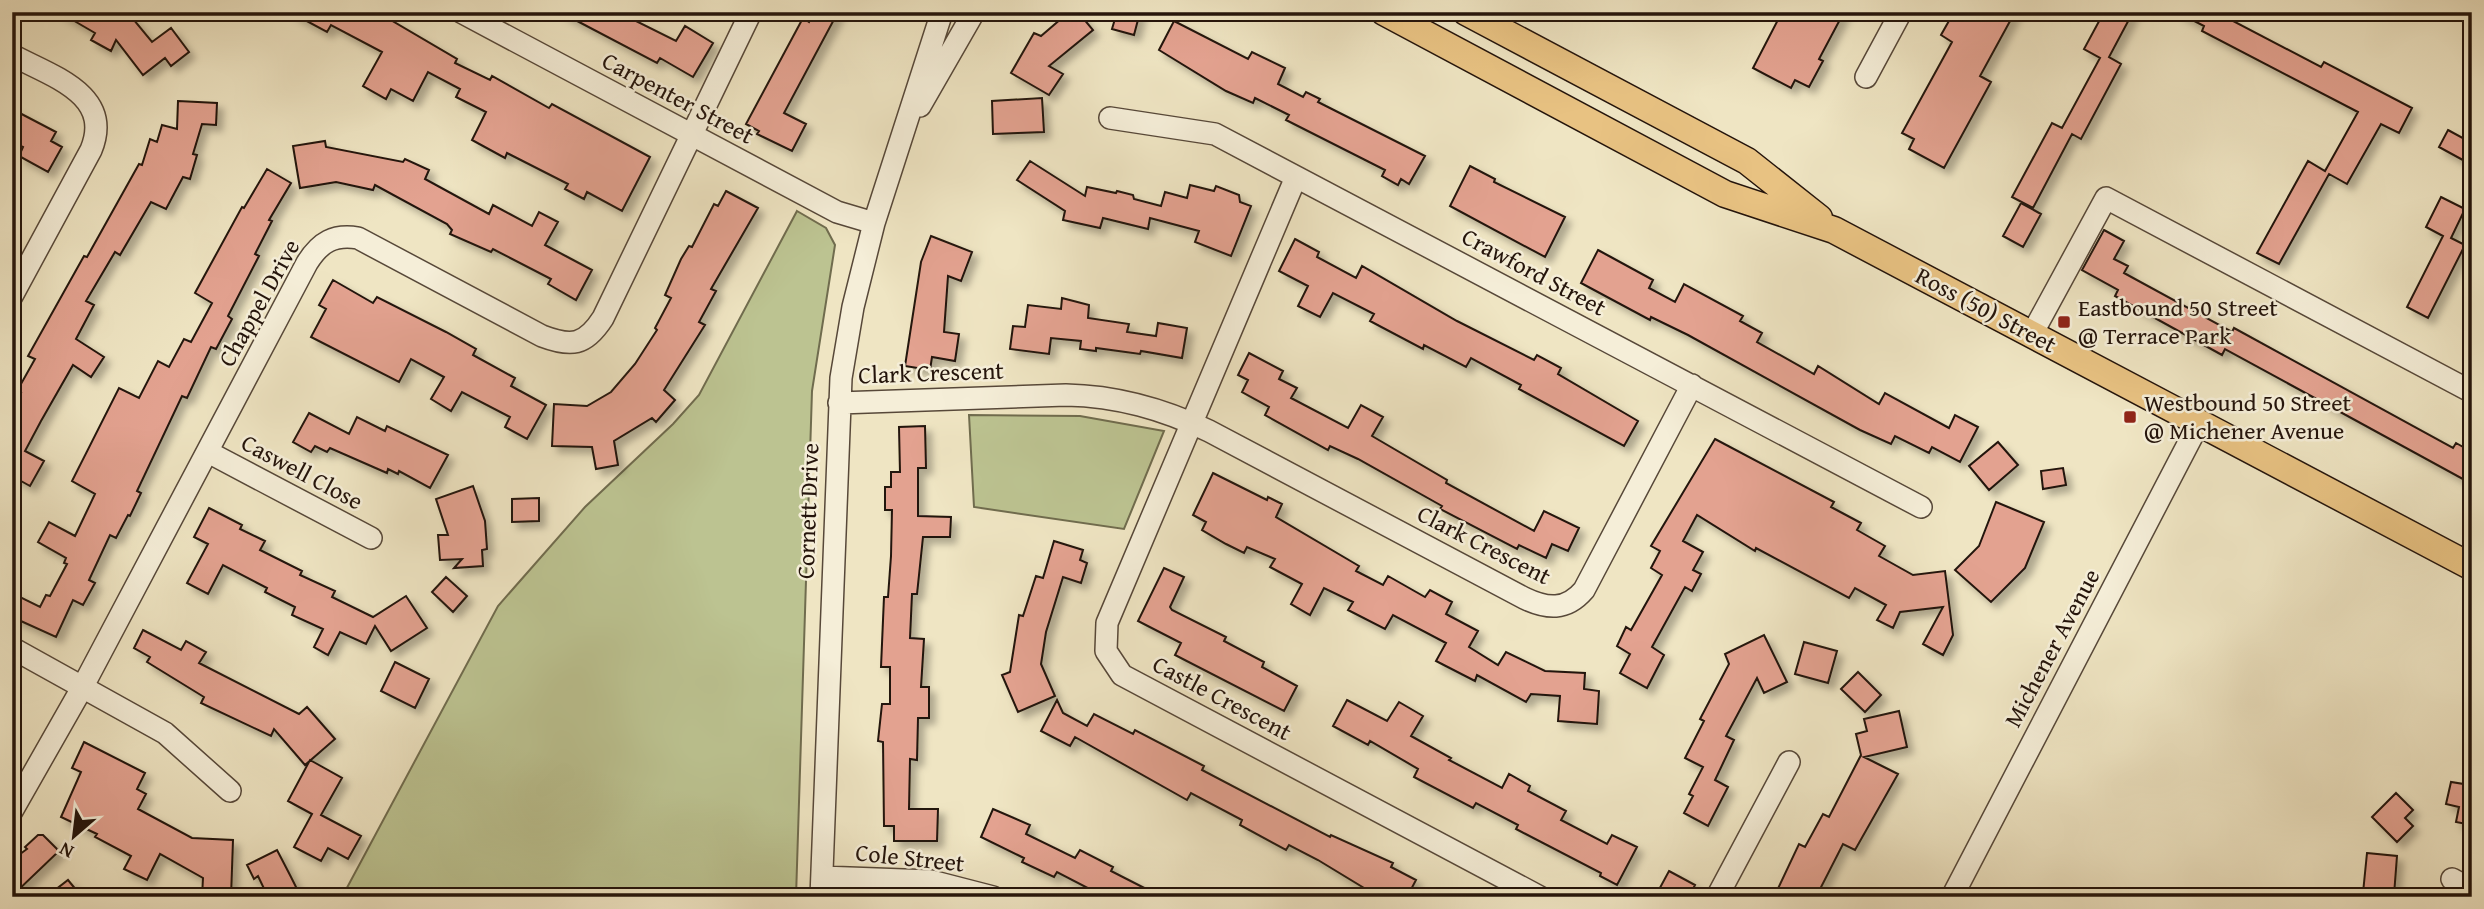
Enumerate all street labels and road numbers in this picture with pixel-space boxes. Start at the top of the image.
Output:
street label: Carpenter Street [596,43,761,153]
street label: Crawford Street [1456,219,1613,325]
street label: Chappel Drive [209,233,308,373]
street label: Ross (50) Street [1910,258,2063,362]
street label: Clark Crescent [858,352,1005,393]
street label: Caswell Close [235,425,369,518]
street label: Cornett Drive [788,442,827,580]
street label: Clark Crescent [1411,496,1558,593]
street label: Michener Avenue [1995,562,2108,733]
street label: Castle Crescent [1147,646,1298,749]
street label: Cole Street [854,834,967,881]

